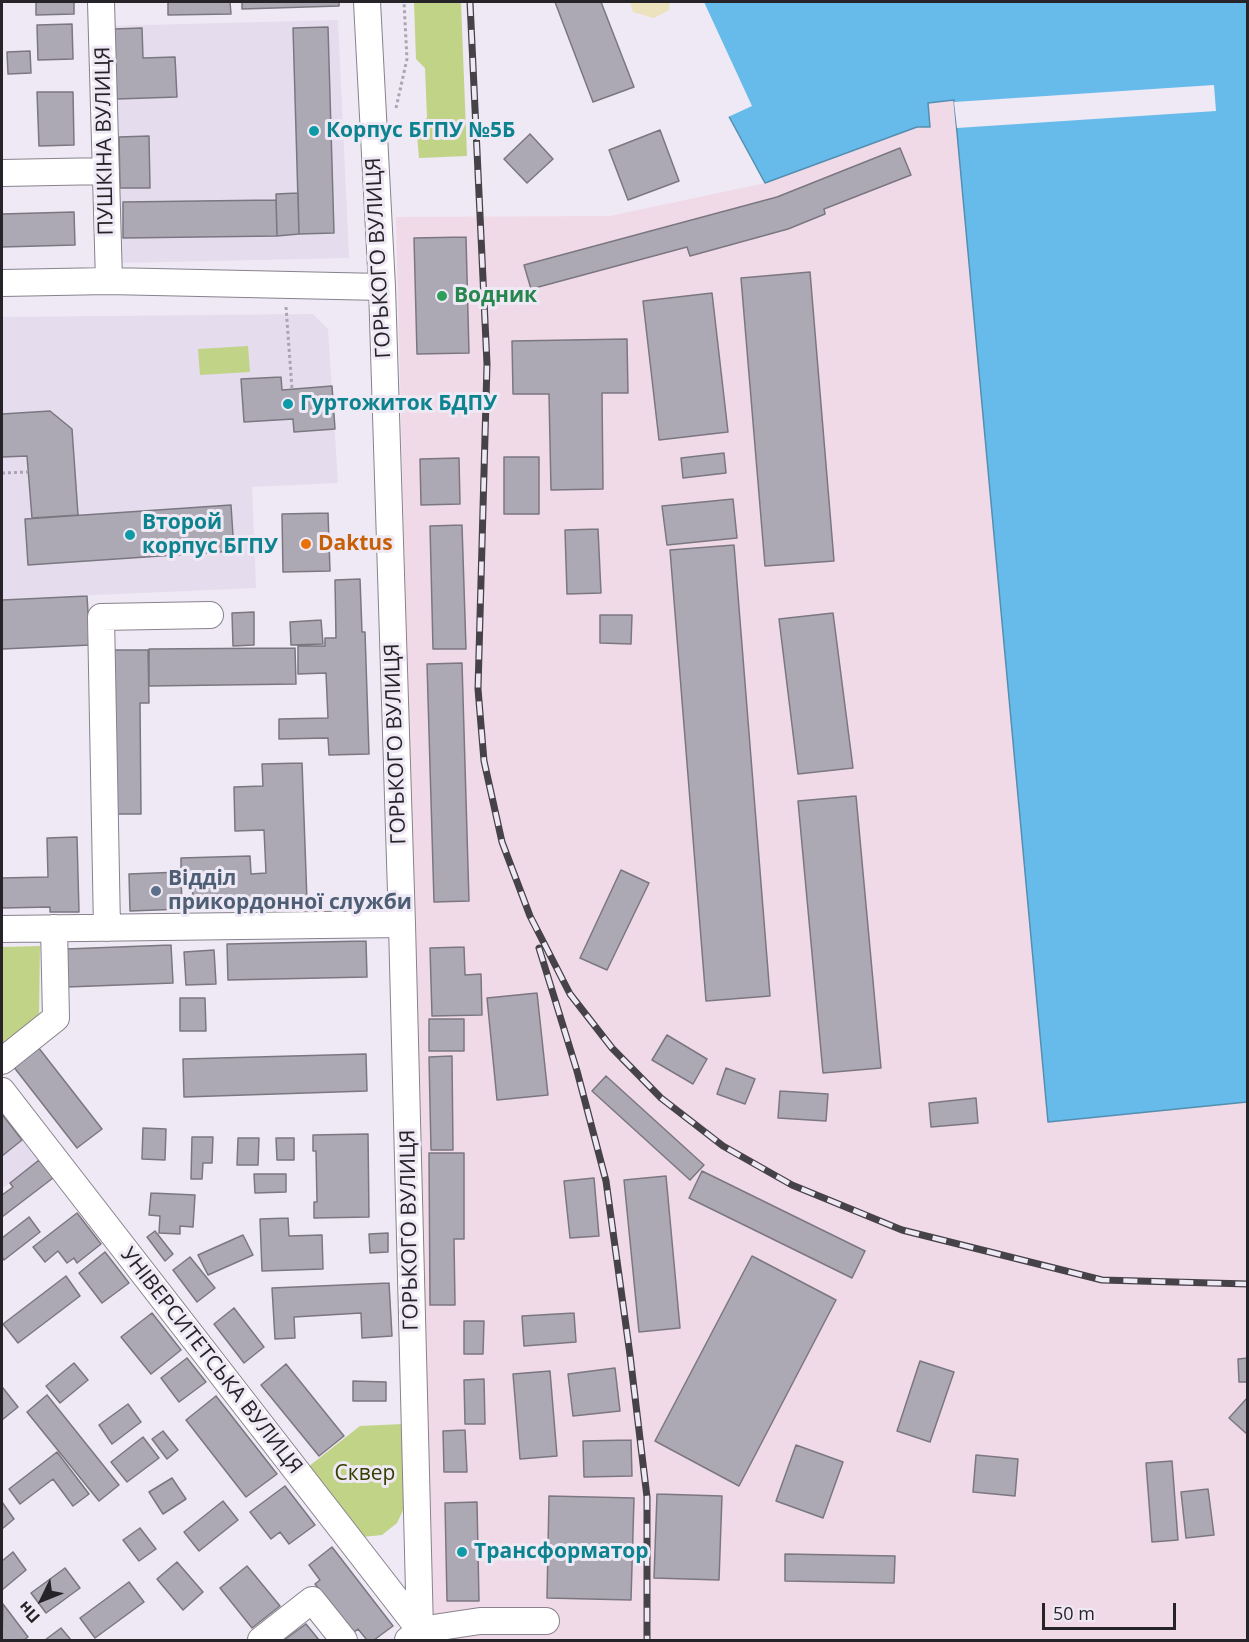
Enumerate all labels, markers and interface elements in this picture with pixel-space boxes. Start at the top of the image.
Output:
street label: ПУШКІНА ВУЛИЦЯ [91,46,119,236]
place label: Корпус БГПУ №5Б [326,118,515,144]
marker: Корпус БГПУ №5Б [307,124,321,138]
street label: ГОРЬКОГО ВУЛИЦЯ [361,157,397,359]
place label: Водник [454,283,537,309]
marker: Водник [435,289,449,303]
place label: Гуртожиток БДПУ [300,391,497,417]
marker: Гуртожиток БДПУ [281,397,295,411]
place label: Второй корпус БГПУ [142,510,278,560]
marker: Второй корпус БГПУ [123,528,137,542]
place label: Daktus [318,531,393,557]
marker: Daktus [299,537,313,551]
street label: ГОРЬКОГО ВУЛИЦЯ [380,643,412,845]
place label: Відділ прикордонної служби [168,866,412,916]
marker: Відділ прикордонної служби [149,884,163,898]
street label: ГОРЬКОГО ВУЛИЦЯ [396,1129,424,1331]
street label: УНІВЕРСИТЕТСЬКА ВУЛИЦЯ [115,1243,307,1479]
park label: Сквер [335,1461,395,1487]
place label: Трансформатор [474,1539,649,1565]
marker: Трансформатор [455,1545,469,1559]
north arrow [12,1570,72,1630]
scale bar [1045,1591,1178,1629]
text: Пн [13,1597,45,1628]
text: 50 m [1053,1601,1095,1625]

